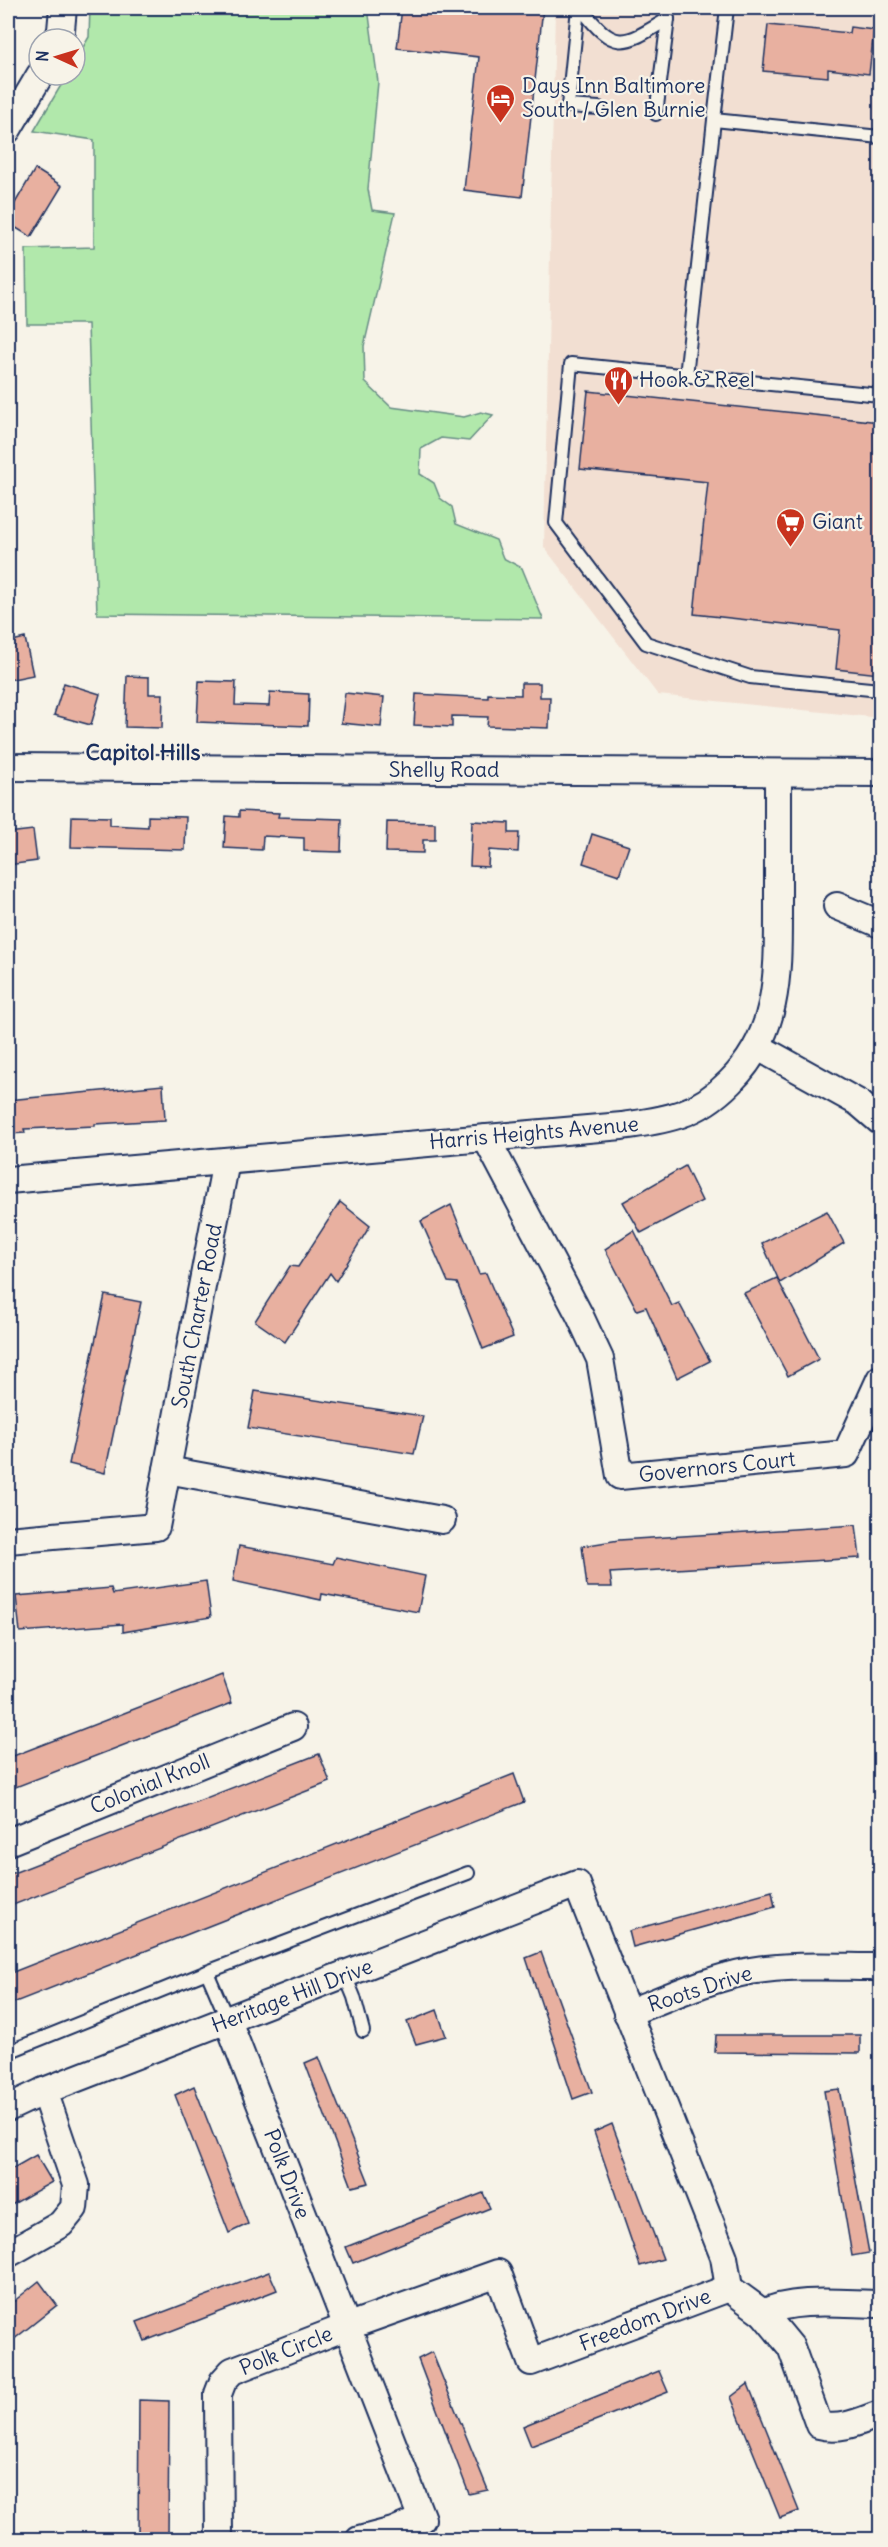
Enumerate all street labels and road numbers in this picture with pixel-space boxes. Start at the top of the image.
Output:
street label: Shelly Road [389,756,499,783]
street label: Harris Heights Avenue [428,1110,640,1155]
street label: South Charter Road [165,1221,228,1410]
street label: Governors Court [637,1445,797,1488]
street label: Colonial Knoll [86,1747,214,1820]
street label: Heritage Hill Drive [207,1952,376,2039]
street label: Roots Drive [644,1959,755,2018]
street label: Polk Drive [258,2125,317,2223]
street label: Freedom Drive [575,2282,714,2357]
street label: Polk Circle [235,2320,336,2381]

